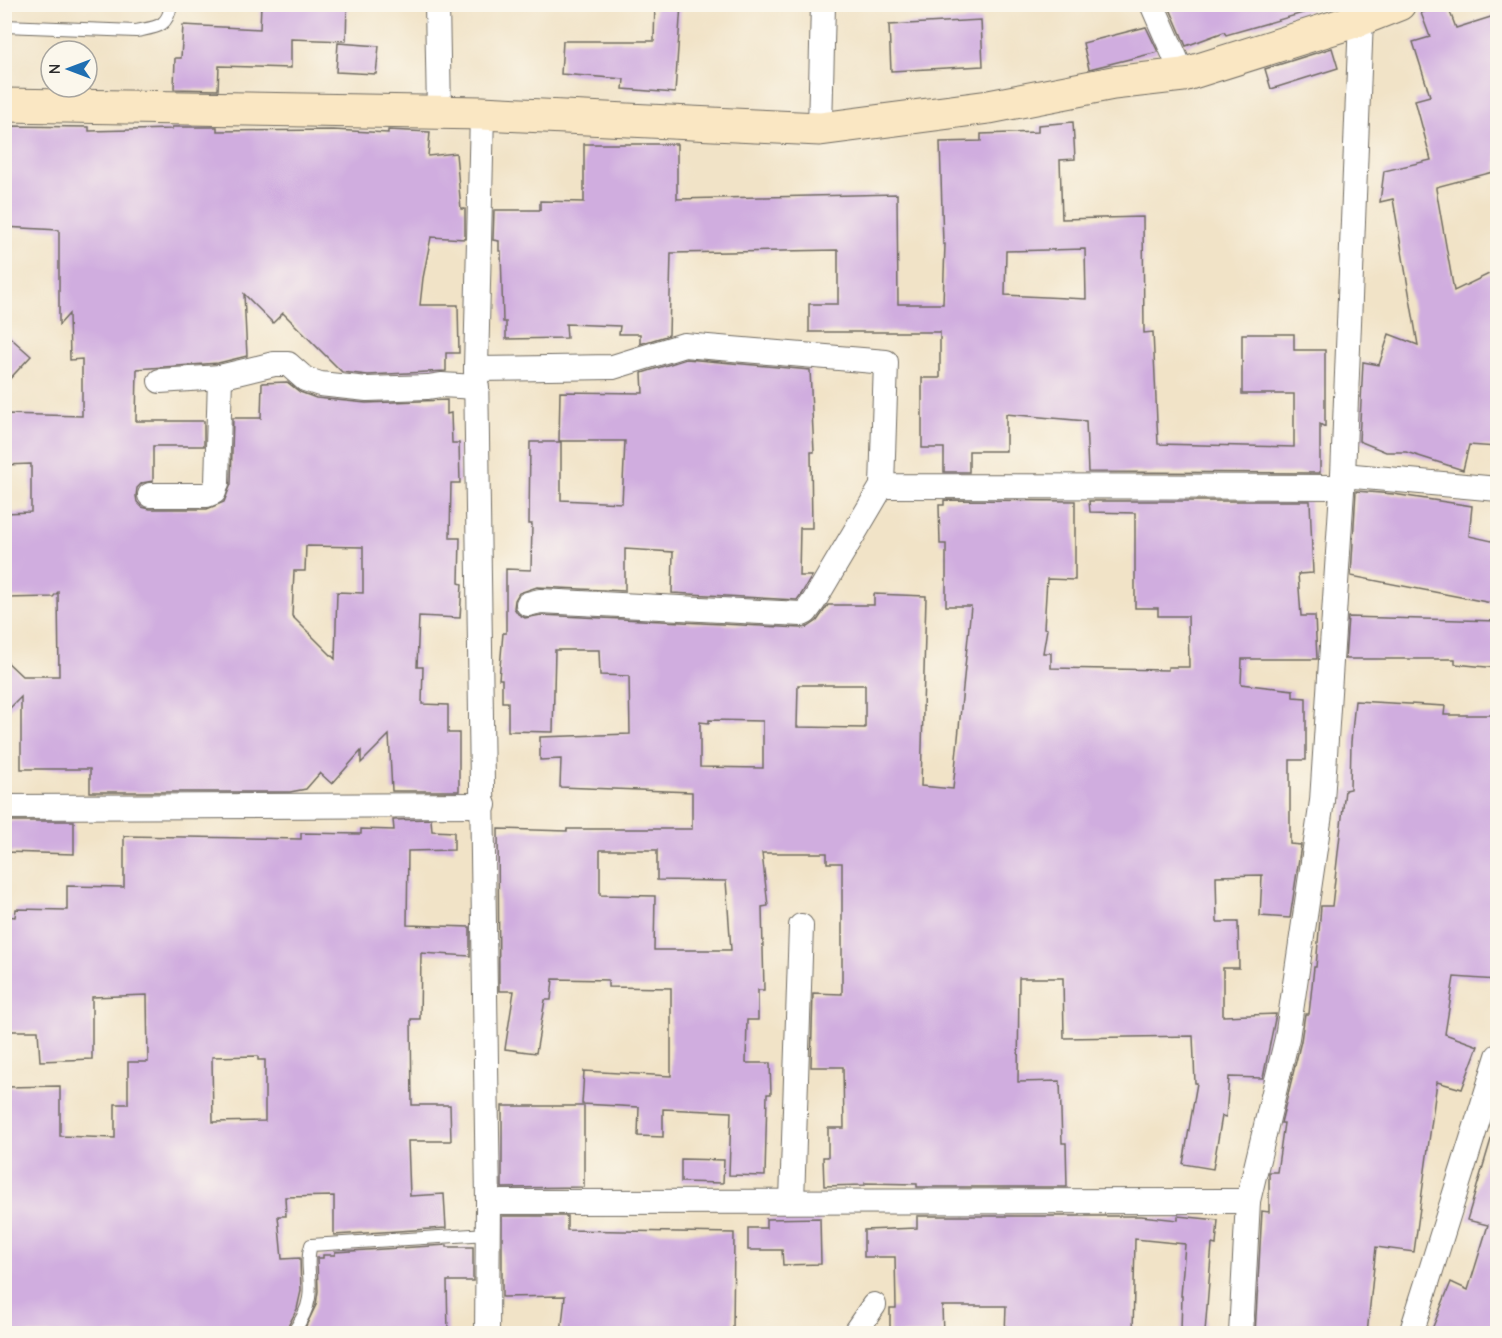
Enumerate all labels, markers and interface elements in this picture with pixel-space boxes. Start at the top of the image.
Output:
north arrow [39,39,99,99]
text: N [46,64,64,74]

